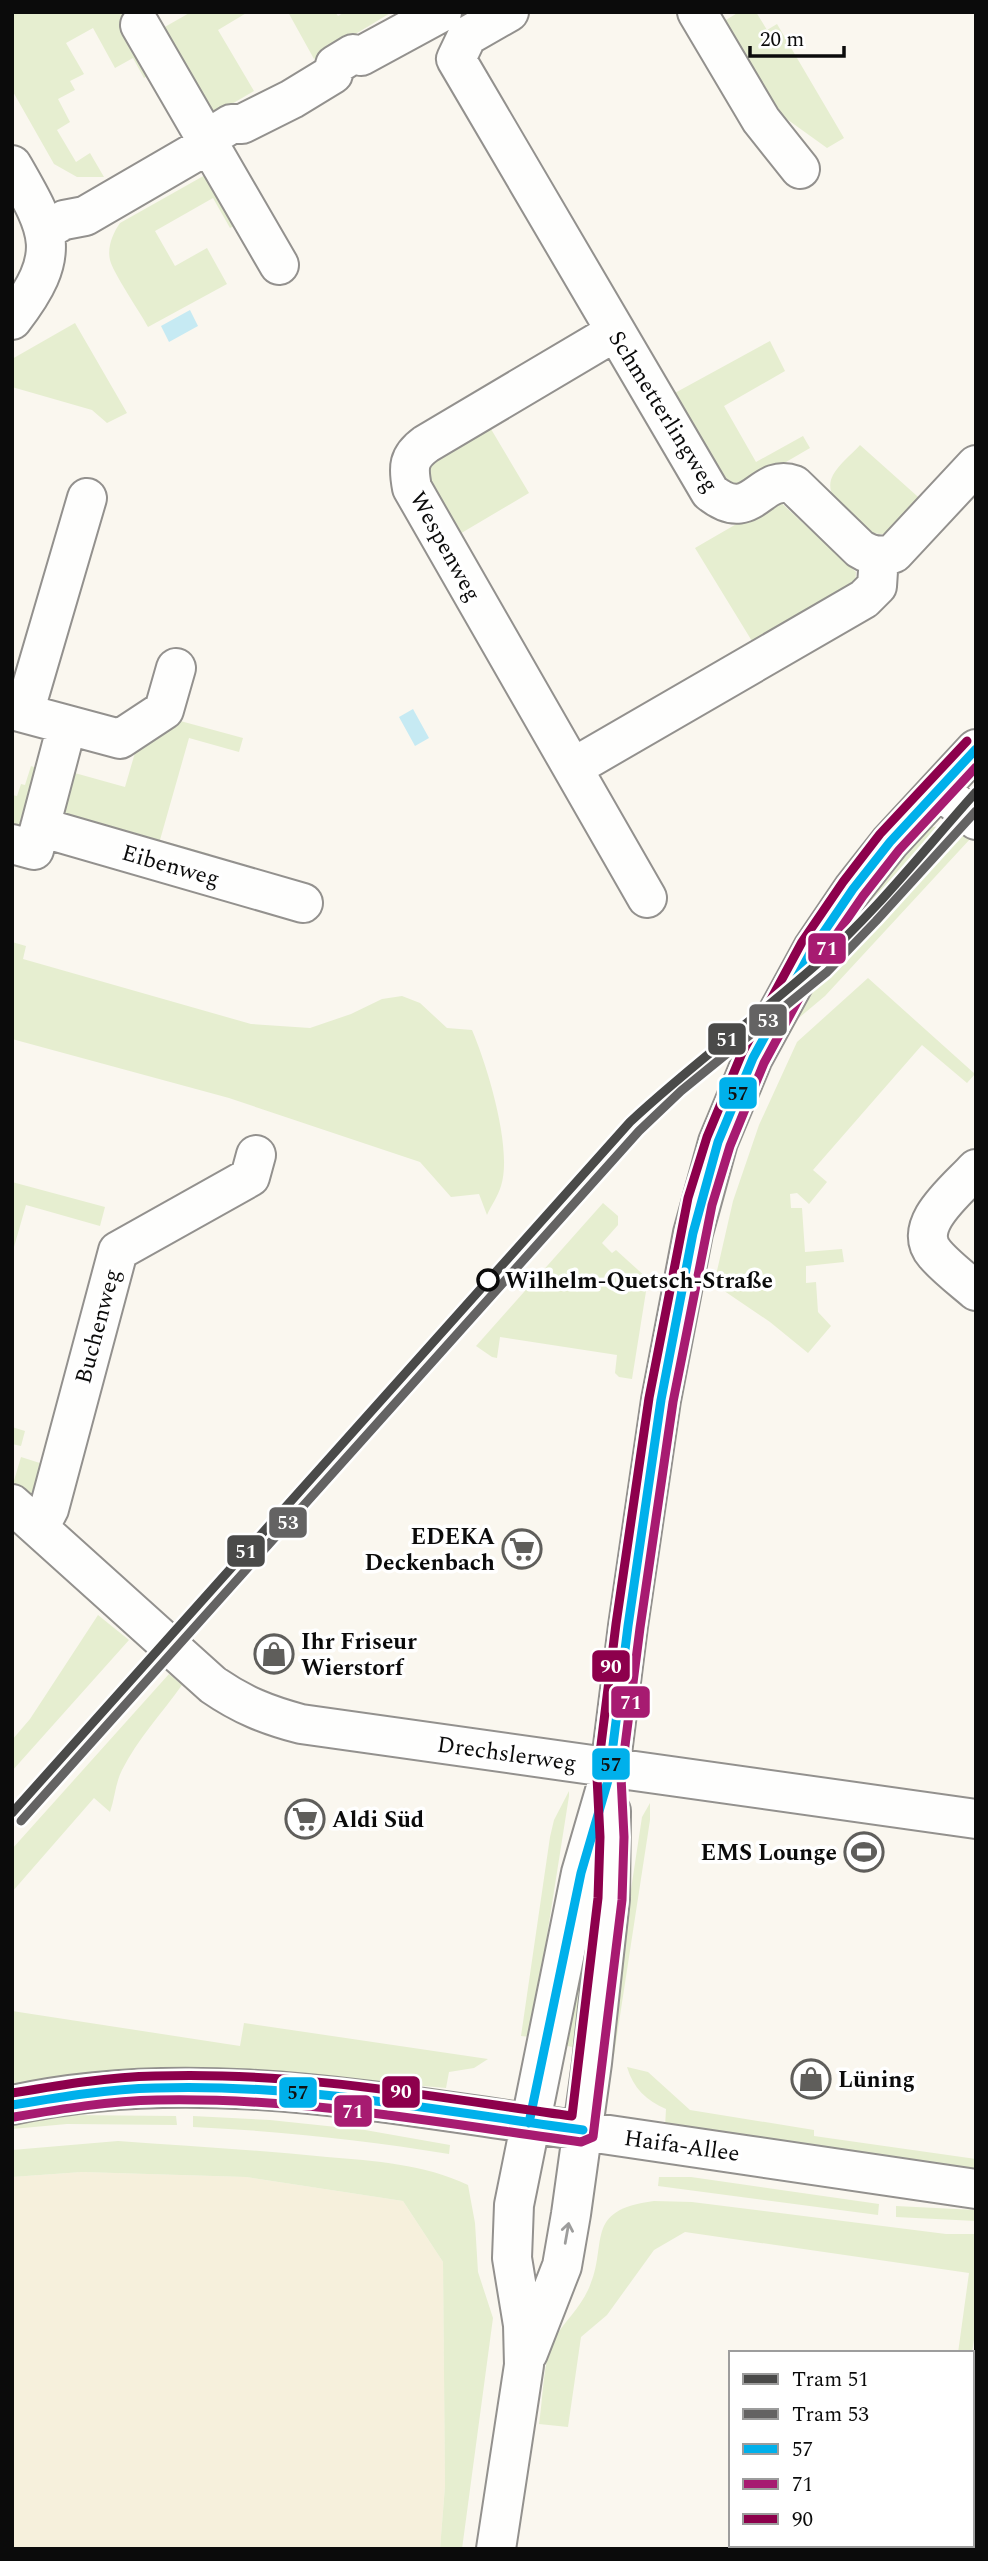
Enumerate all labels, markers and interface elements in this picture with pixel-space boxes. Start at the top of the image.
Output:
scale bar [750,14,844,58]
text: 20 m [760,24,804,56]
street label: Schmetterlingweg [599,324,727,500]
street label: Wespenweg [400,485,489,608]
street label: Eibenweg [117,836,224,897]
line badge: 71 [807,932,847,965]
text: 71 [816,935,838,964]
line badge: 53 [748,1003,788,1037]
text: 53 [757,1007,779,1036]
line badge: 51 [707,1022,747,1056]
text: 51 [716,1026,738,1055]
line badge: 57 [718,1076,758,1110]
text: 57 [727,1080,749,1109]
place label: Wilhelm-Quetsch-Straße [505,1264,773,1299]
street label: Buchenweg [66,1265,131,1388]
marker: Wilhelm-Quetsch-Straße [477,1269,499,1291]
line badge: 53 [268,1506,308,1539]
text: 53 [277,1509,299,1538]
place label: EDEKA Deckenbach [364,1520,495,1581]
supermarket icon: EDEKA Deckenbach [501,1528,543,1570]
line badge: 51 [226,1534,266,1568]
text: 51 [235,1538,257,1567]
place label: Ihr Friseur Wierstorf [301,1625,417,1686]
shop icon: Ihr Friseur Wierstorf [253,1633,295,1675]
line badge: 90 [591,1649,631,1683]
text: 90 [600,1653,622,1682]
line badge: 71 [610,1685,651,1719]
text: 71 [620,1689,642,1718]
street label: Drechslerweg [435,1727,579,1782]
line badge: 57 [591,1747,631,1781]
text: 57 [600,1751,622,1780]
supermarket icon: Aldi Süd [284,1798,326,1840]
place label: Aldi Süd [332,1803,424,1838]
sports icon: EMS Lounge [843,1831,885,1873]
place label: EMS Lounge [701,1836,837,1871]
shop icon: Lüning [790,2058,832,2100]
place label: Lüning [838,2063,915,2098]
line badge: 90 [381,2075,421,2109]
line badge: 57 [278,2076,318,2109]
text: 90 [390,2078,412,2107]
text: 57 [287,2079,309,2108]
line badge: 71 [333,2094,373,2128]
text: 71 [342,2098,364,2127]
street label: Haifa-Allee [622,2121,742,2172]
one-way arrow [561,2222,574,2244]
legend [729,2351,974,2547]
text: Tram 51 [792,2364,869,2396]
text: Tram 53 [792,2399,869,2431]
text: 57 [792,2434,813,2466]
text: 71 [792,2469,813,2501]
text: 90 [792,2504,813,2536]

